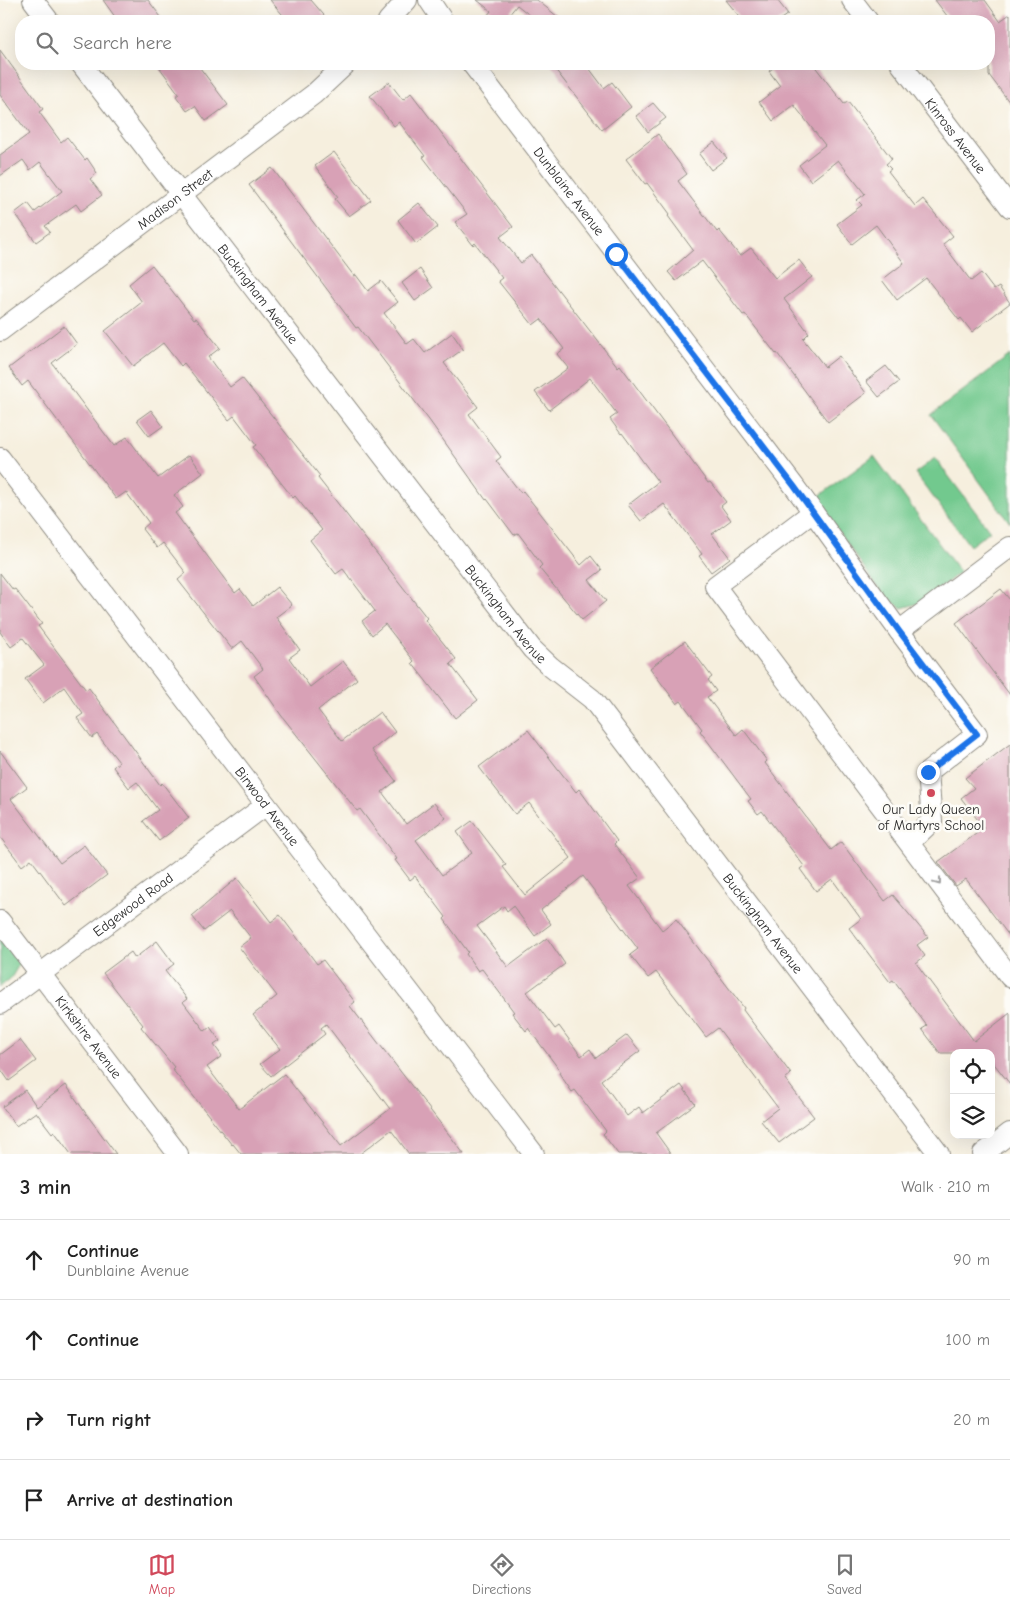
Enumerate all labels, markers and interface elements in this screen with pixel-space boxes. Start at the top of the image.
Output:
search box [15,15,995,70]
icon: search [33,29,61,57]
text: Search here [73,32,172,54]
street label: Kinross Avenue [921,94,990,177]
street label: Dunblaine Avenue [530,144,608,239]
street label: Madison Street [134,164,217,233]
street label: Buckingham Avenue [214,240,302,347]
route start [605,243,628,266]
street label: Buckingham Avenue [462,561,550,667]
route end [917,761,940,784]
street label: Birwood Avenue [232,763,303,849]
marker: Our Lady Queen of Martyrs School [925,787,937,799]
place label: Our Lady Queen of Martyrs School [878,801,984,834]
street label: Edgewood Road [90,869,176,940]
street label: Buckingham Avenue [720,870,807,977]
one-way arrow [933,876,941,885]
street label: Kirkshire Avenue [52,992,126,1082]
map controls [950,1049,995,1139]
button: locate [950,1049,995,1094]
button: layers [950,1094,995,1139]
text: 3 min [20,1175,71,1199]
text: Walk · 210 m [901,1178,990,1196]
text: Continue [67,1240,139,1262]
icon: ahead [20,1246,48,1274]
text: 90 m [953,1251,990,1269]
text: Dunblaine Avenue [67,1262,189,1280]
icon: ahead [20,1326,48,1354]
text: Continue [67,1329,139,1351]
text: 100 m [946,1331,990,1349]
icon: right [20,1406,48,1434]
text: Turn right [67,1409,151,1431]
text: 20 m [953,1411,990,1429]
icon: arrive [20,1486,48,1514]
text: Arrive at destination [67,1489,233,1511]
tab: Map [148,1551,176,1598]
tab: Directions [472,1551,531,1598]
tab: Saved [827,1551,862,1598]

